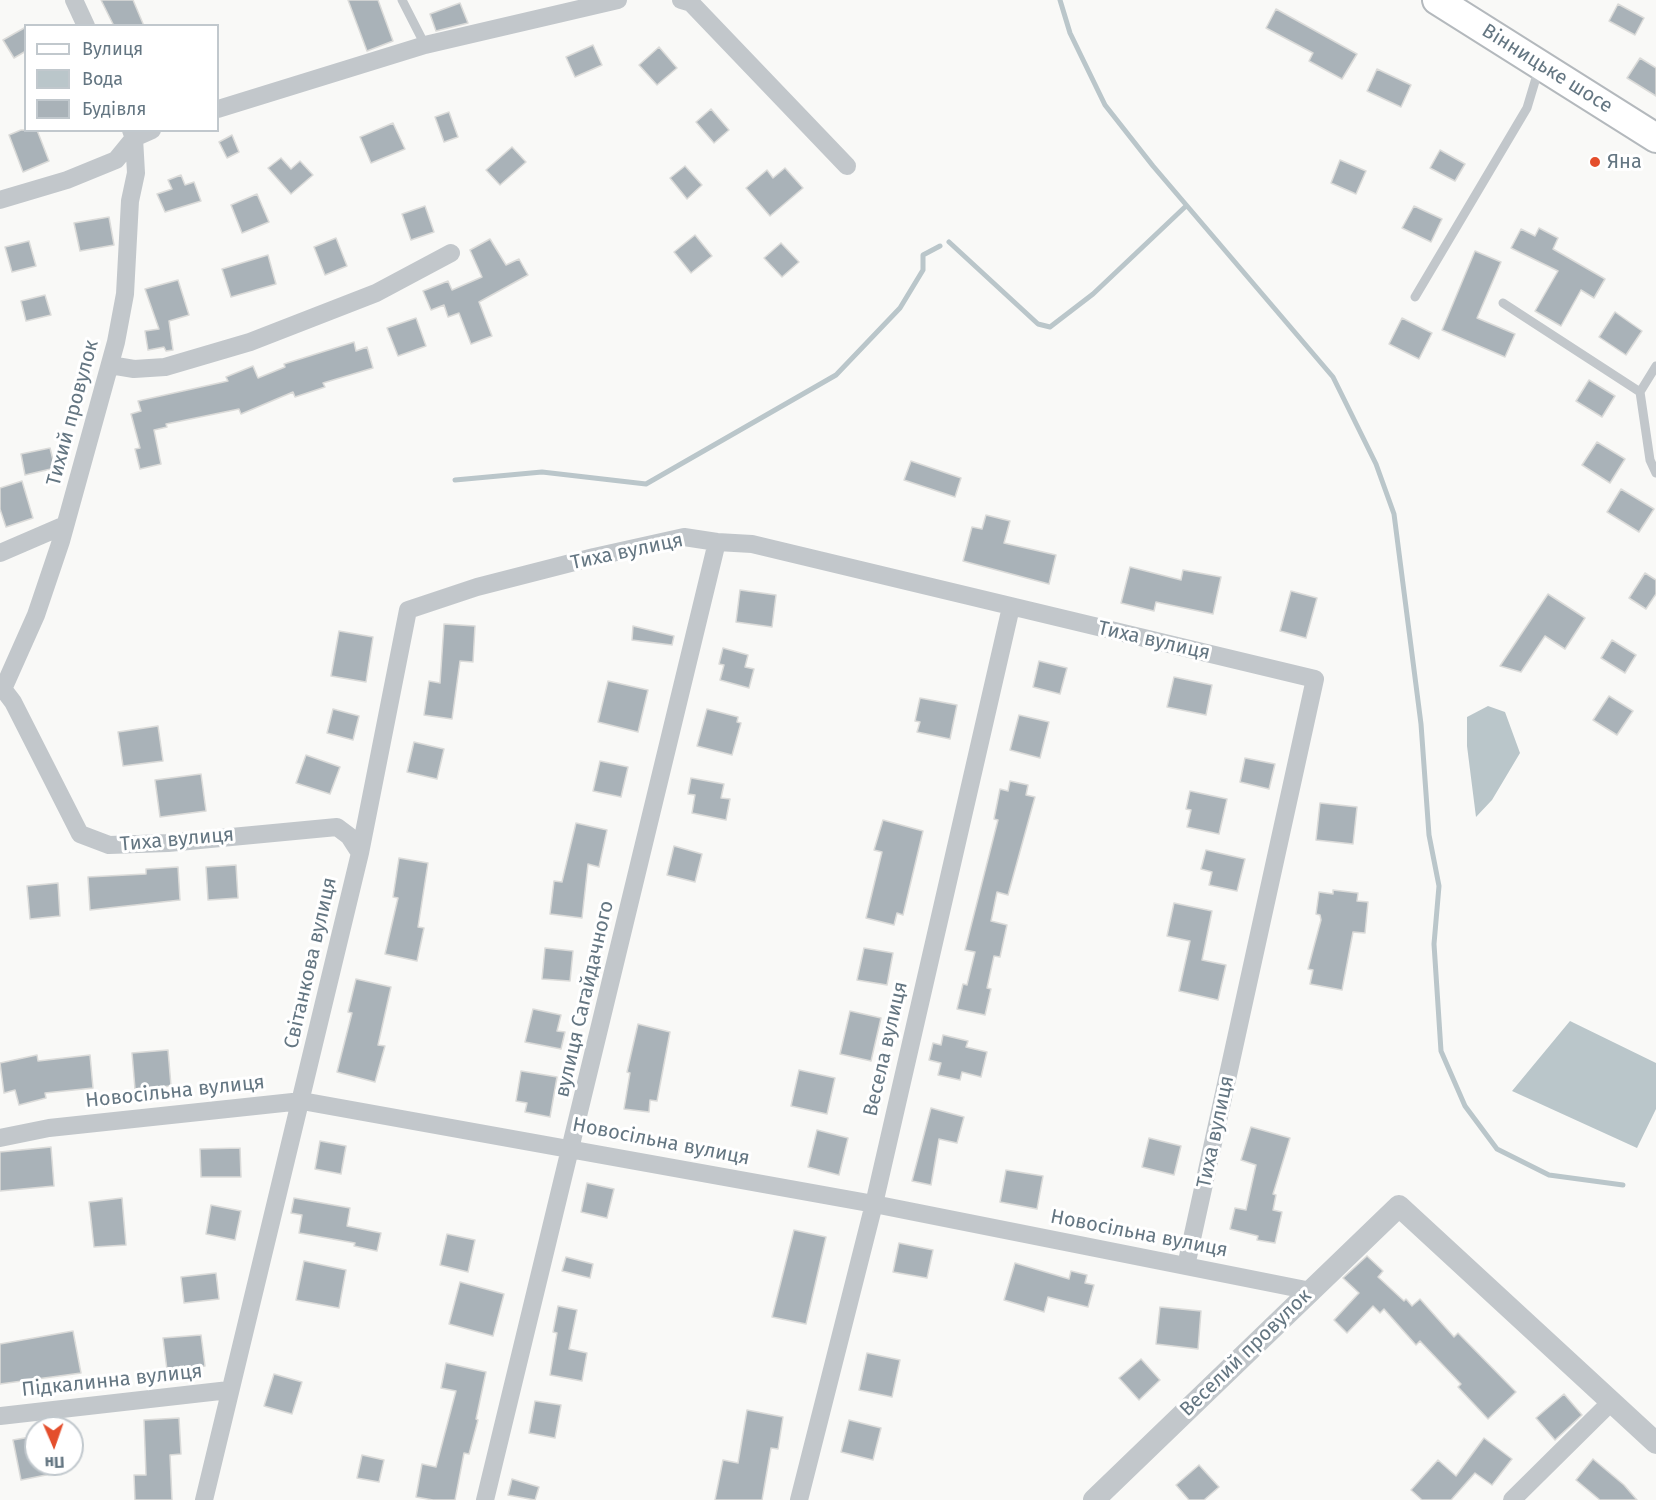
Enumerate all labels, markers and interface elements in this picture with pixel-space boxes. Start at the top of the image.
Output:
street label: Вінницьке шосе [1477,19,1617,119]
legend [24,24,219,132]
text: Вулиця [82,38,143,60]
text: Вода [82,68,123,90]
text: Будівля [82,98,146,120]
place label: Яна [1607,150,1642,174]
marker: Яна [1588,155,1602,169]
street label: Тихий провулок [42,337,104,489]
street label: Тиха вулиця [569,528,685,576]
street label: Тиха вулиця [1096,616,1212,666]
street label: Тиха вулиця [119,823,235,857]
street label: Світанкова вулиця [280,875,342,1051]
street label: вулиця Сагайдачного [551,898,619,1100]
street label: Весела вулиця [859,979,913,1119]
street label: Новосільна вулиця [84,1071,266,1113]
street label: Тиха вулиця [1192,1074,1240,1190]
street label: Новосільна вулиця [570,1113,752,1171]
street label: Новосільна вулиця [1048,1205,1230,1263]
street label: Веселий провулок [1175,1284,1317,1422]
street label: Підкалинна вулиця [20,1360,204,1402]
north arrow [24,1416,84,1476]
text: Пн [44,1453,65,1472]

